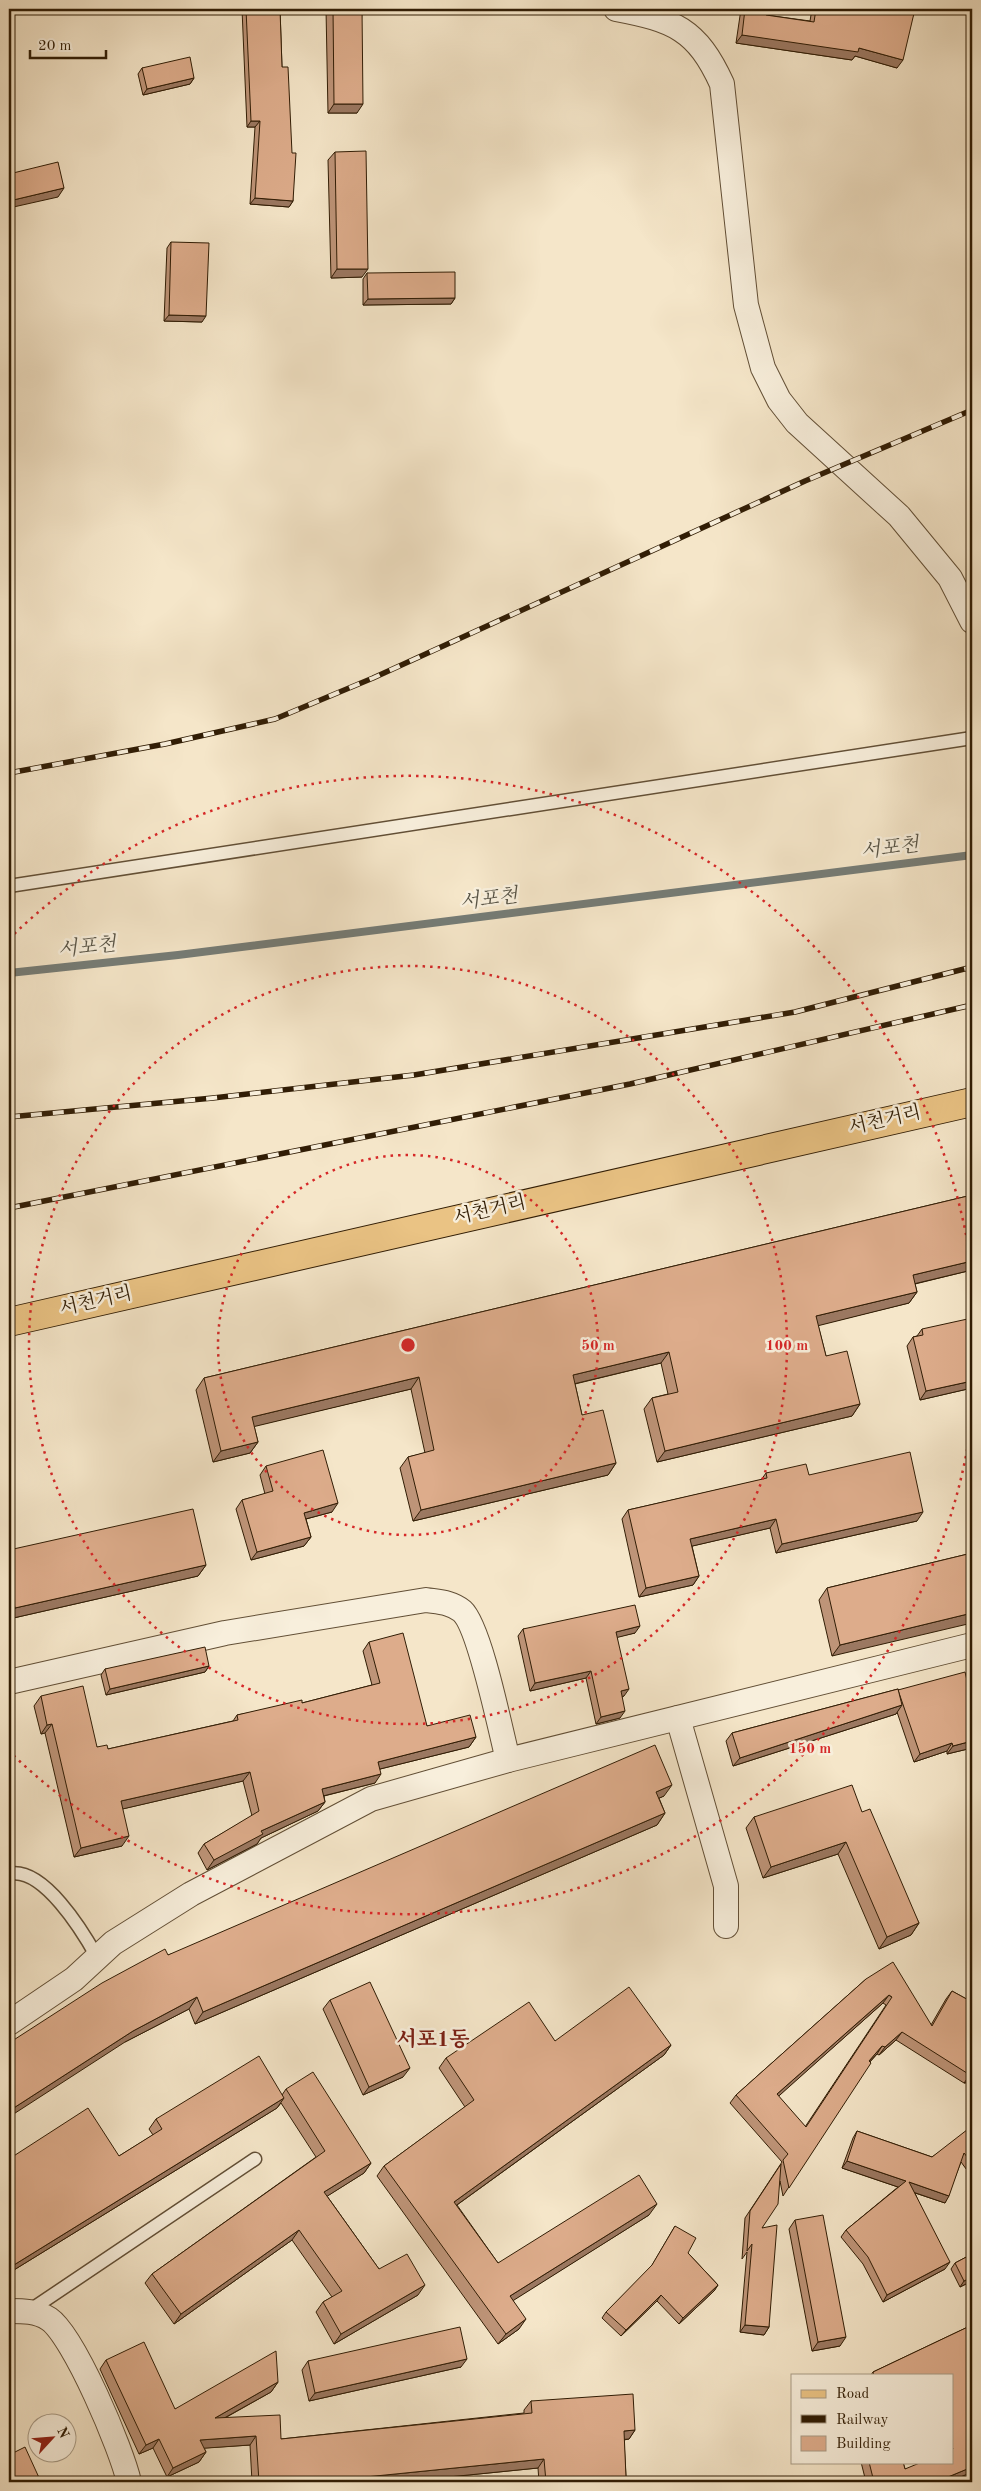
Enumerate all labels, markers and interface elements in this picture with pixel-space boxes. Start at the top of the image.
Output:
scale bar [30,28,106,60]
text: 20 m [38,39,72,54]
water label: 서포천 [860,832,922,862]
water label: 서포천 [459,883,521,913]
water label: 서포천 [57,932,119,961]
street label: 서천거리 [847,1102,923,1139]
street label: 서천거리 [452,1192,528,1229]
street label: 서천거리 [58,1283,134,1320]
centre of rings [399,1336,417,1354]
text: 50 m [581,1339,615,1354]
text: 100 m [766,1339,808,1354]
text: 150 m [789,1742,831,1757]
district label: 서포1동 [396,2027,470,2051]
legend [791,2374,954,2464]
text: Road [836,2387,870,2402]
text: Railway [836,2413,889,2428]
north arrow [28,2414,78,2464]
text: N [54,2425,72,2441]
text: Building [836,2437,891,2452]

